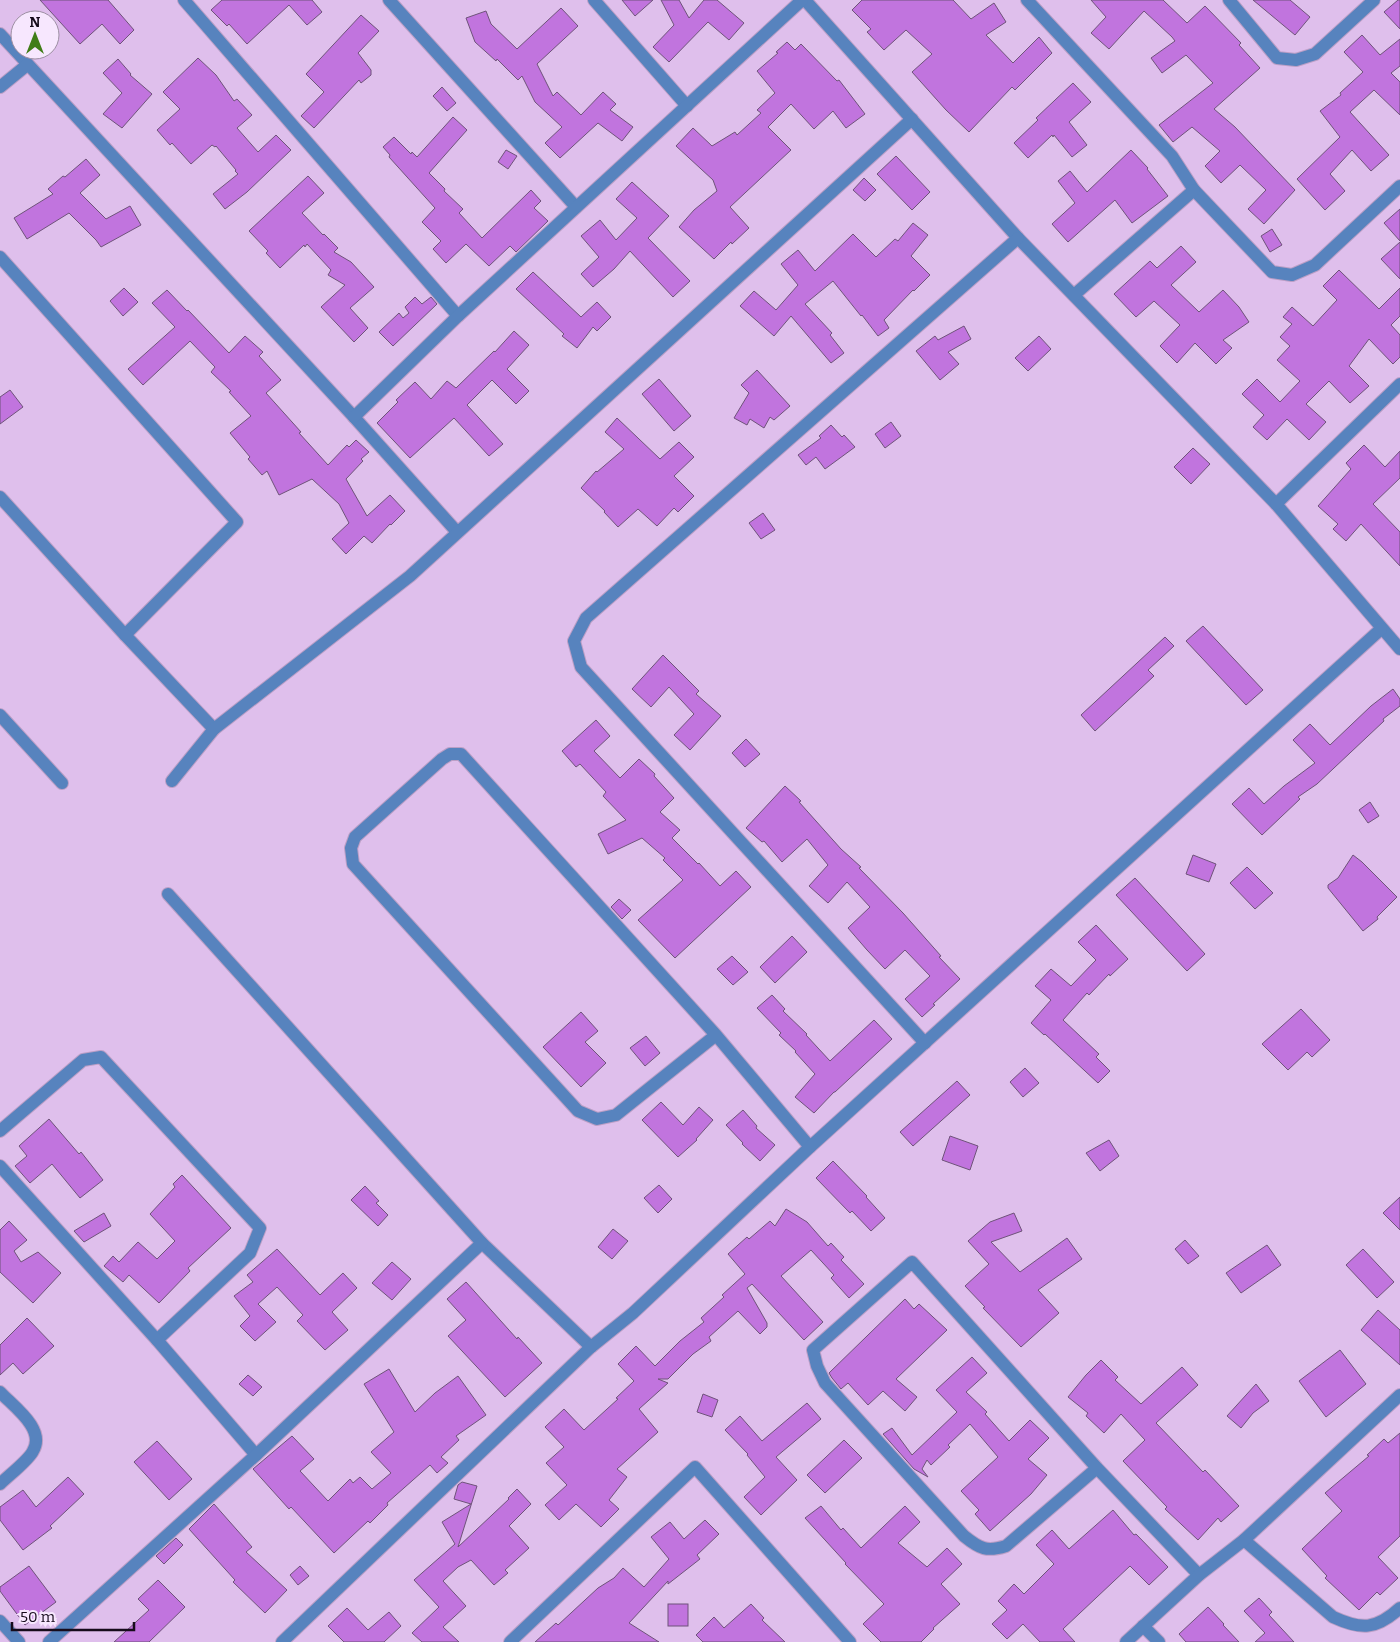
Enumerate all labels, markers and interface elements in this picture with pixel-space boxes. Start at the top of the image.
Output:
north arrow [10,10,60,60]
text: N [30,14,41,31]
scale bar [12,1600,135,1632]
text: 50 m [20,1608,56,1626]

